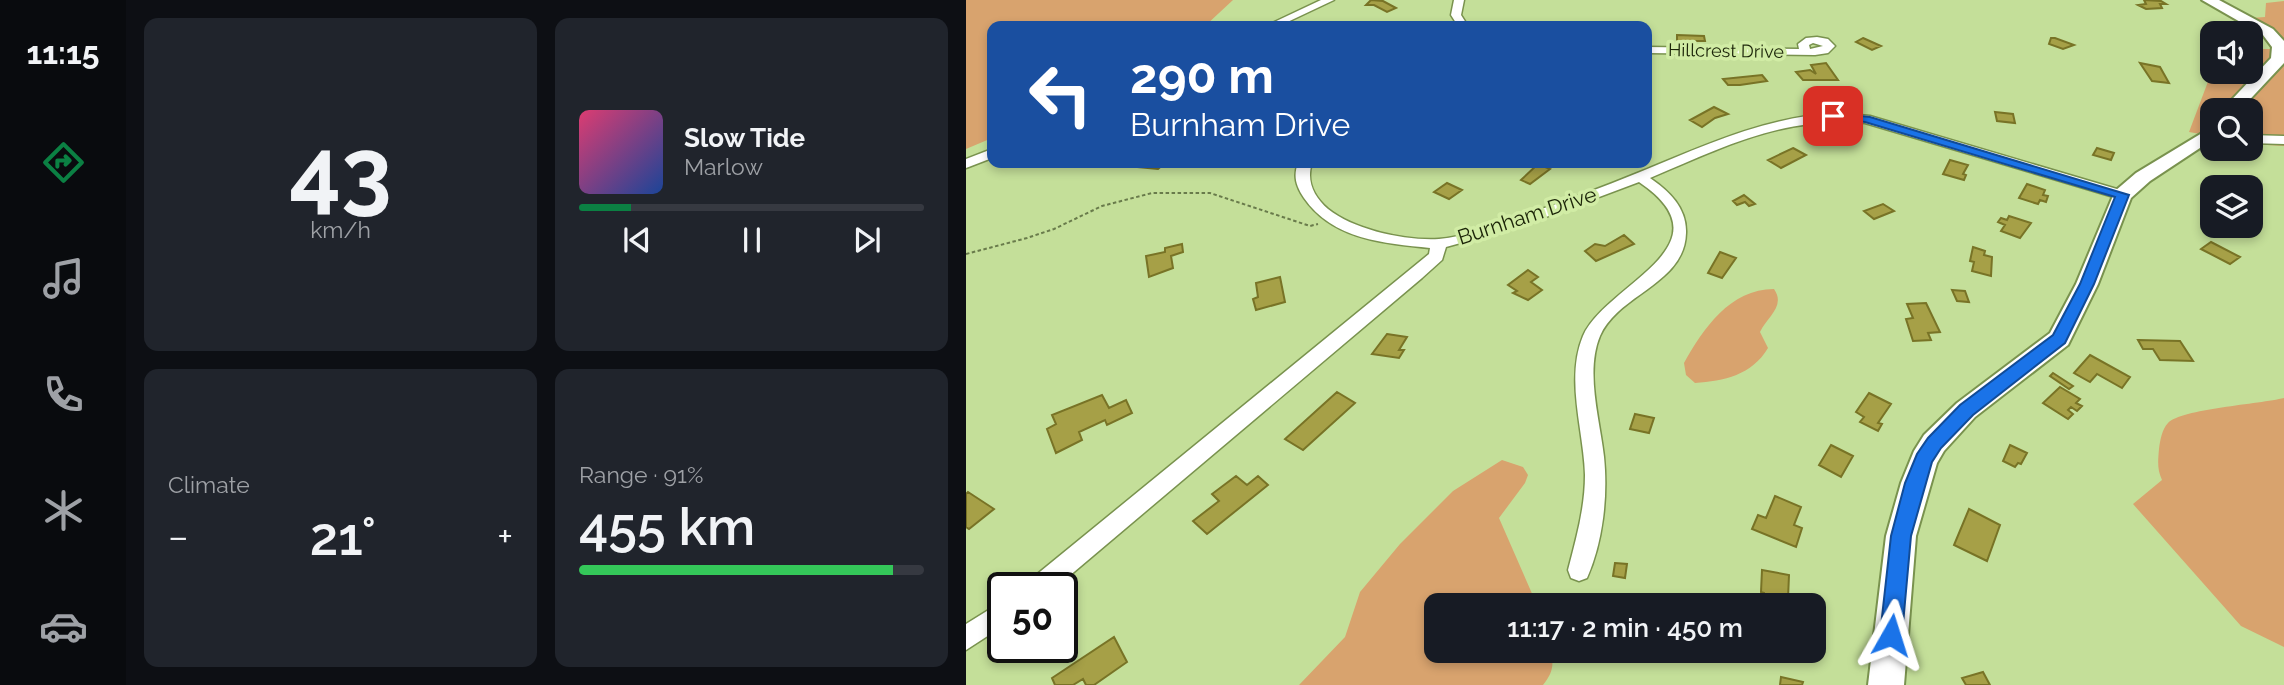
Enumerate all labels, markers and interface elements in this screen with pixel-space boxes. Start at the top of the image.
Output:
map controls [2200,21,2263,238]
button: sound [2200,21,2263,84]
text: 11:15 [26,34,100,71]
street label: Hillcrest Drive [1668,39,1784,62]
text: 290 m [1130,47,1274,104]
icon: left [1015,49,1106,140]
pin [1803,86,1863,146]
icon: arrive [1814,97,1852,135]
button: search [2200,98,2263,161]
text: Burnham Drive [1130,106,1350,143]
text: 43 [289,117,392,224]
text: Slow Tide [684,123,805,153]
icon: directions [39,138,88,187]
text: Marlow [684,153,763,180]
button: layers [2200,175,2263,238]
street label: Burnham Drive [1454,181,1599,250]
text: km/h [310,216,371,243]
icon: previous [618,221,656,259]
icon: pause [733,221,771,259]
icon: next [848,221,886,259]
icon: music [39,254,88,303]
icon: phone [39,370,88,419]
text: Range · 91% [579,461,703,488]
text: Climate [168,471,250,498]
icon: climate [39,486,88,535]
text: 455 km [579,496,755,557]
text: 21° [310,506,376,567]
text: − [168,514,188,559]
text: + [497,514,513,559]
speed limit sign: 50 [987,572,1078,663]
position arrow [1854,598,1928,672]
icon: car [39,602,88,651]
text: 11:17 · 2 min · 450 m [1507,613,1743,643]

